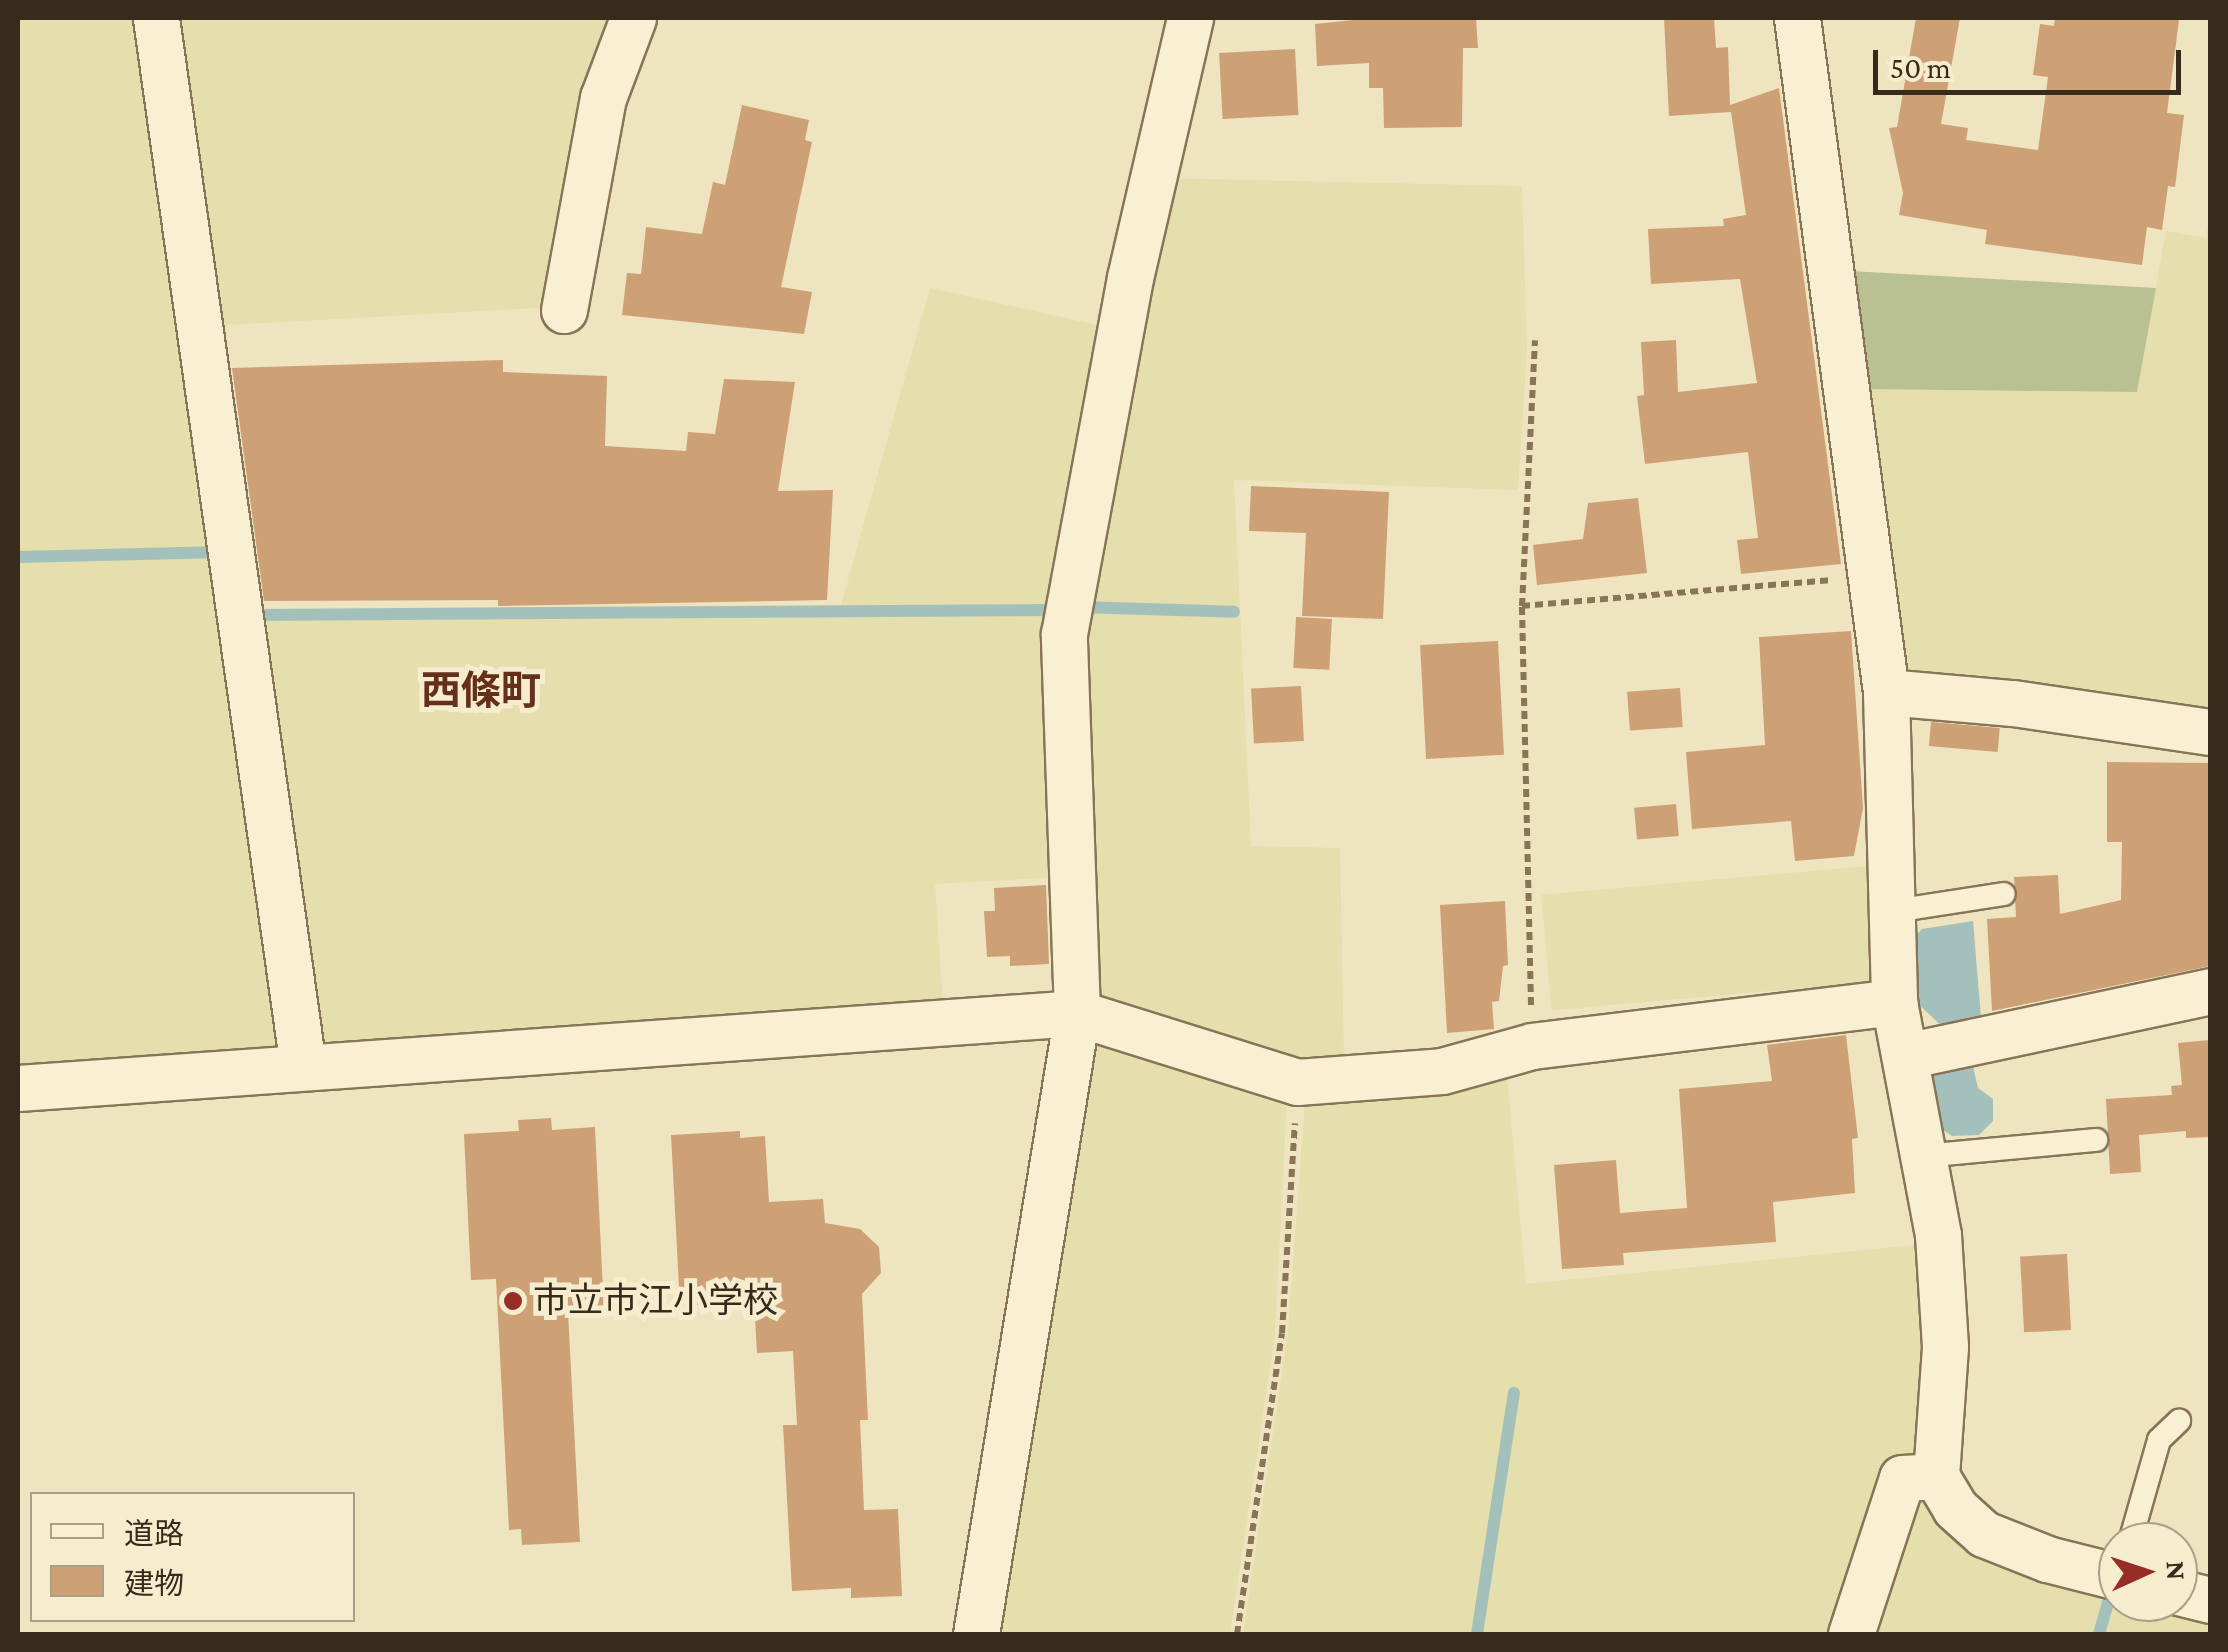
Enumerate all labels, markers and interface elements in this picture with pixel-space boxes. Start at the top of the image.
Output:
scale bar [1878,30,2186,92]
text: 50 m [1890,51,1951,84]
district label: 西條町 [421,667,541,715]
place label: 市立市江小学校 [533,1280,778,1322]
marker: 市立市江小学校 [502,1290,524,1312]
legend [30,1492,355,1622]
text: 道路 [124,1517,184,1550]
north arrow [2098,1522,2198,1622]
text: N [2160,1560,2192,1581]
text: 建物 [124,1567,184,1600]

